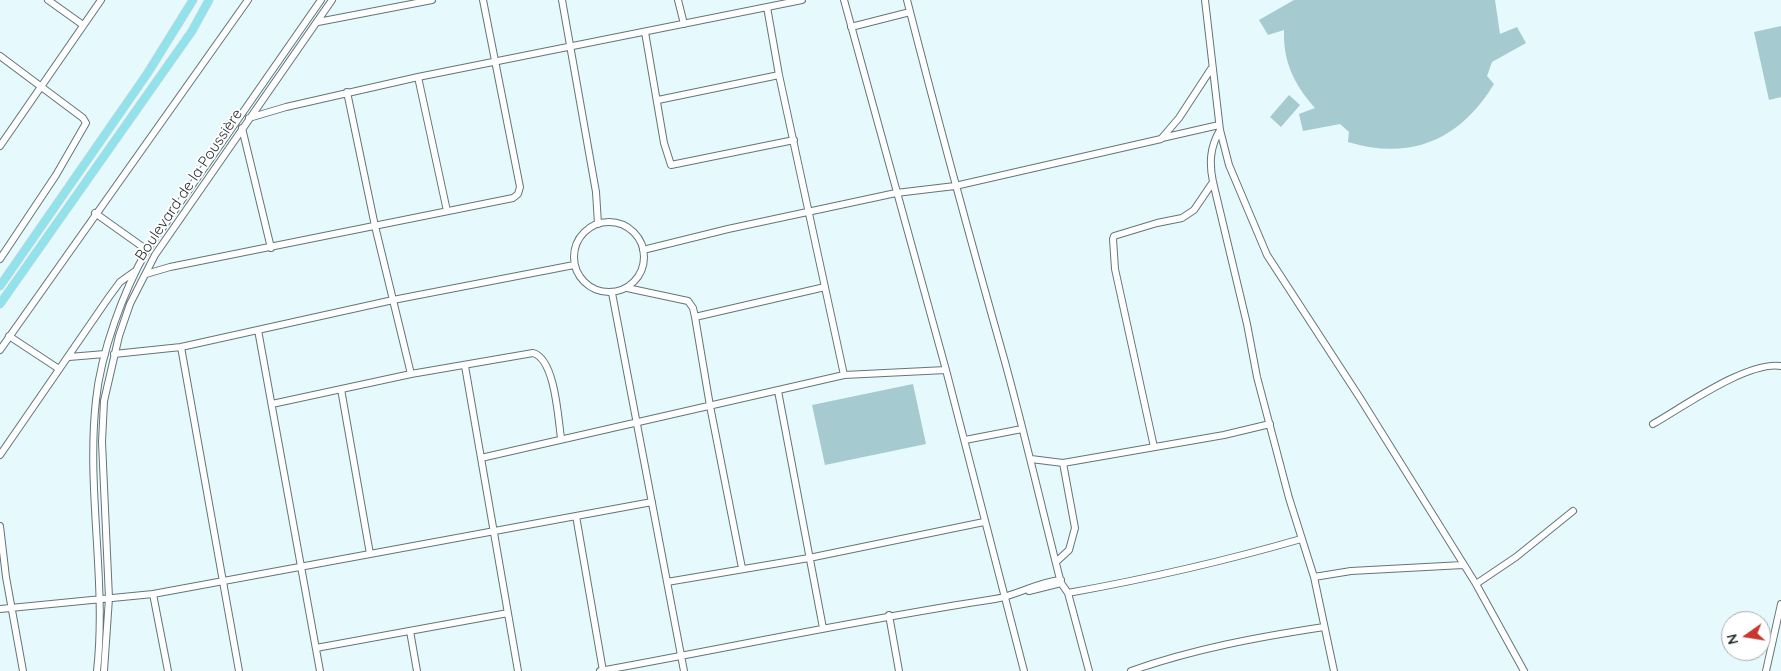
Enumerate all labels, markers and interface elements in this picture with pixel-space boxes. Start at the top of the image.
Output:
street label: Boulevard de la Poussière [131,106,247,264]
north arrow [1721,611,1771,661]
text: N [1722,632,1742,646]

